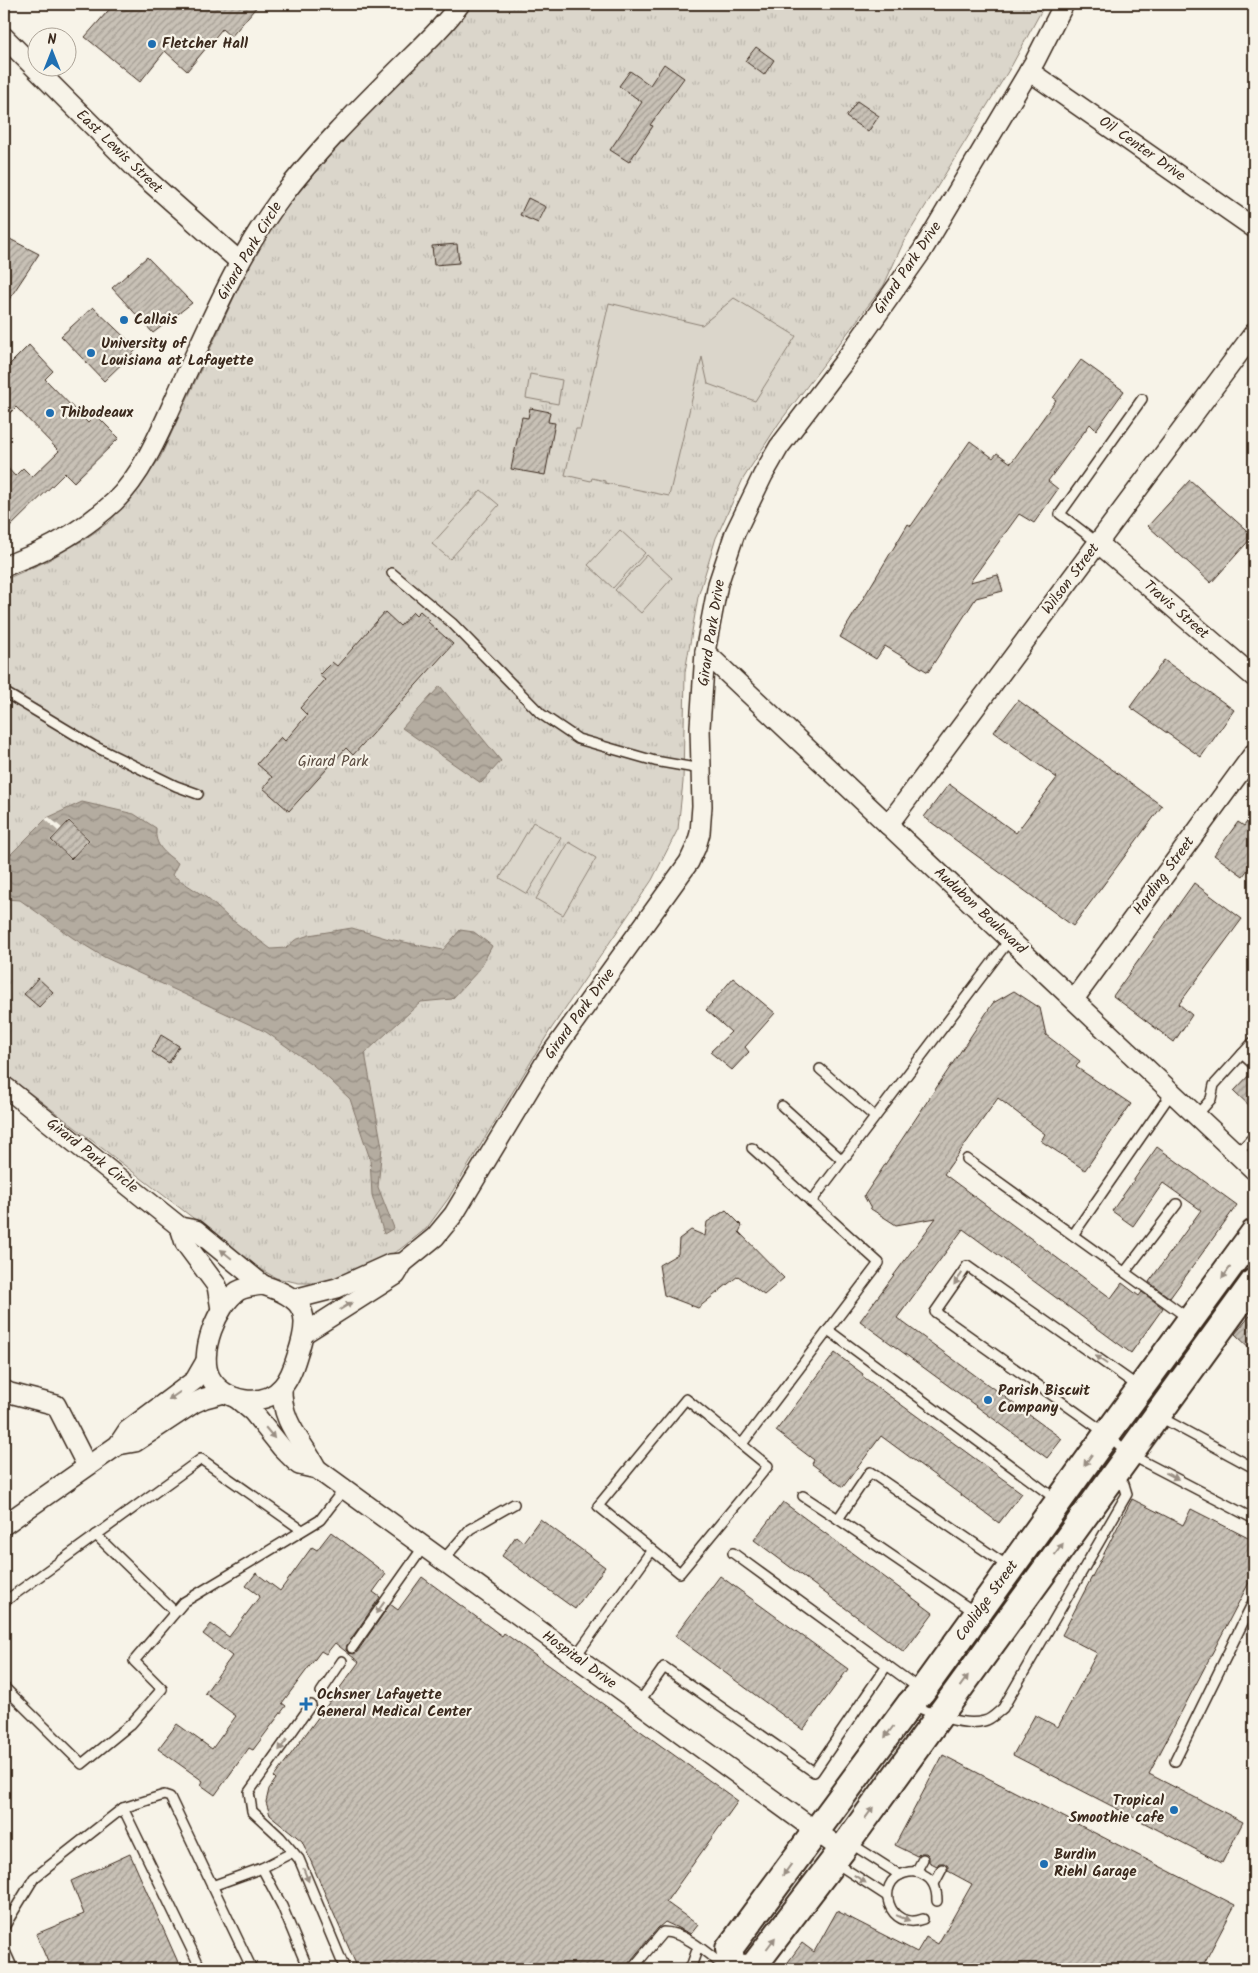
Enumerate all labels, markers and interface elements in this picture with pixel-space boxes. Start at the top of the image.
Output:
north arrow [28,28,78,78]
text: N [48,29,57,51]
place label: Fletcher Hall [162,32,248,56]
marker: Fletcher Hall [146,38,158,50]
street label: East Lewis Street [70,104,168,200]
street label: Oil Center Drive [1094,110,1190,188]
street label: Girard Park Circle [211,197,289,305]
street label: Girard Park Drive [868,216,948,319]
place label: Callais [134,308,177,332]
marker: Callais [118,314,130,326]
place label: University of Louisiana at Lafayette [101,332,254,373]
marker: University of Louisiana at Lafayette [85,347,97,359]
place label: Thibodeaux [60,401,134,425]
marker: Thibodeaux [44,407,56,419]
street label: Wilson Street [1036,538,1106,620]
street label: Travis Street [1138,575,1214,646]
street label: Girard Park Drive [692,578,732,688]
park label: Girard Park [298,750,369,774]
street label: Harding Street [1127,831,1201,920]
street label: Audubon Boulevard [928,861,1032,961]
street label: Girard Park Drive [539,963,622,1065]
street label: Girard Park Circle [41,1112,143,1200]
one-way arrow [219,1249,233,1259]
one-way arrow [1220,1266,1231,1279]
one-way arrow [953,1272,963,1286]
one-way arrow [339,1301,352,1310]
one-way arrow [1095,1355,1108,1365]
place label: Parish Biscuit Company [998,1379,1090,1420]
one-way arrow [167,1391,181,1401]
marker: Parish Biscuit Company [982,1394,994,1406]
one-way arrow [264,1427,275,1440]
one-way arrow [1083,1453,1093,1467]
one-way arrow [1165,1472,1179,1480]
one-way arrow [1054,1542,1064,1556]
street label: Coolidge Street [949,1555,1025,1647]
one-way arrow [375,1601,385,1615]
street label: Hospital Drive [536,1624,622,1696]
one-way arrow [959,1674,969,1688]
place label: Ochsner Lafayette General Medical Center [317,1683,472,1724]
marker: Ochsner Lafayette General Medical Center [299,1697,313,1711]
one-way arrow [884,1726,894,1739]
one-way arrow [278,1738,288,1752]
place label: Tropical Smoothie cafe [1069,1789,1165,1830]
marker: Tropical Smoothie cafe [1168,1804,1180,1816]
one-way arrow [864,1806,874,1820]
place label: Burdin Riehl Garage [1054,1843,1137,1884]
marker: Burdin Riehl Garage [1038,1858,1050,1870]
one-way arrow [782,1863,792,1877]
one-way arrow [302,1868,310,1883]
one-way arrow [854,1874,867,1884]
one-way arrow [896,1914,911,1922]
one-way arrow [766,1937,777,1950]

